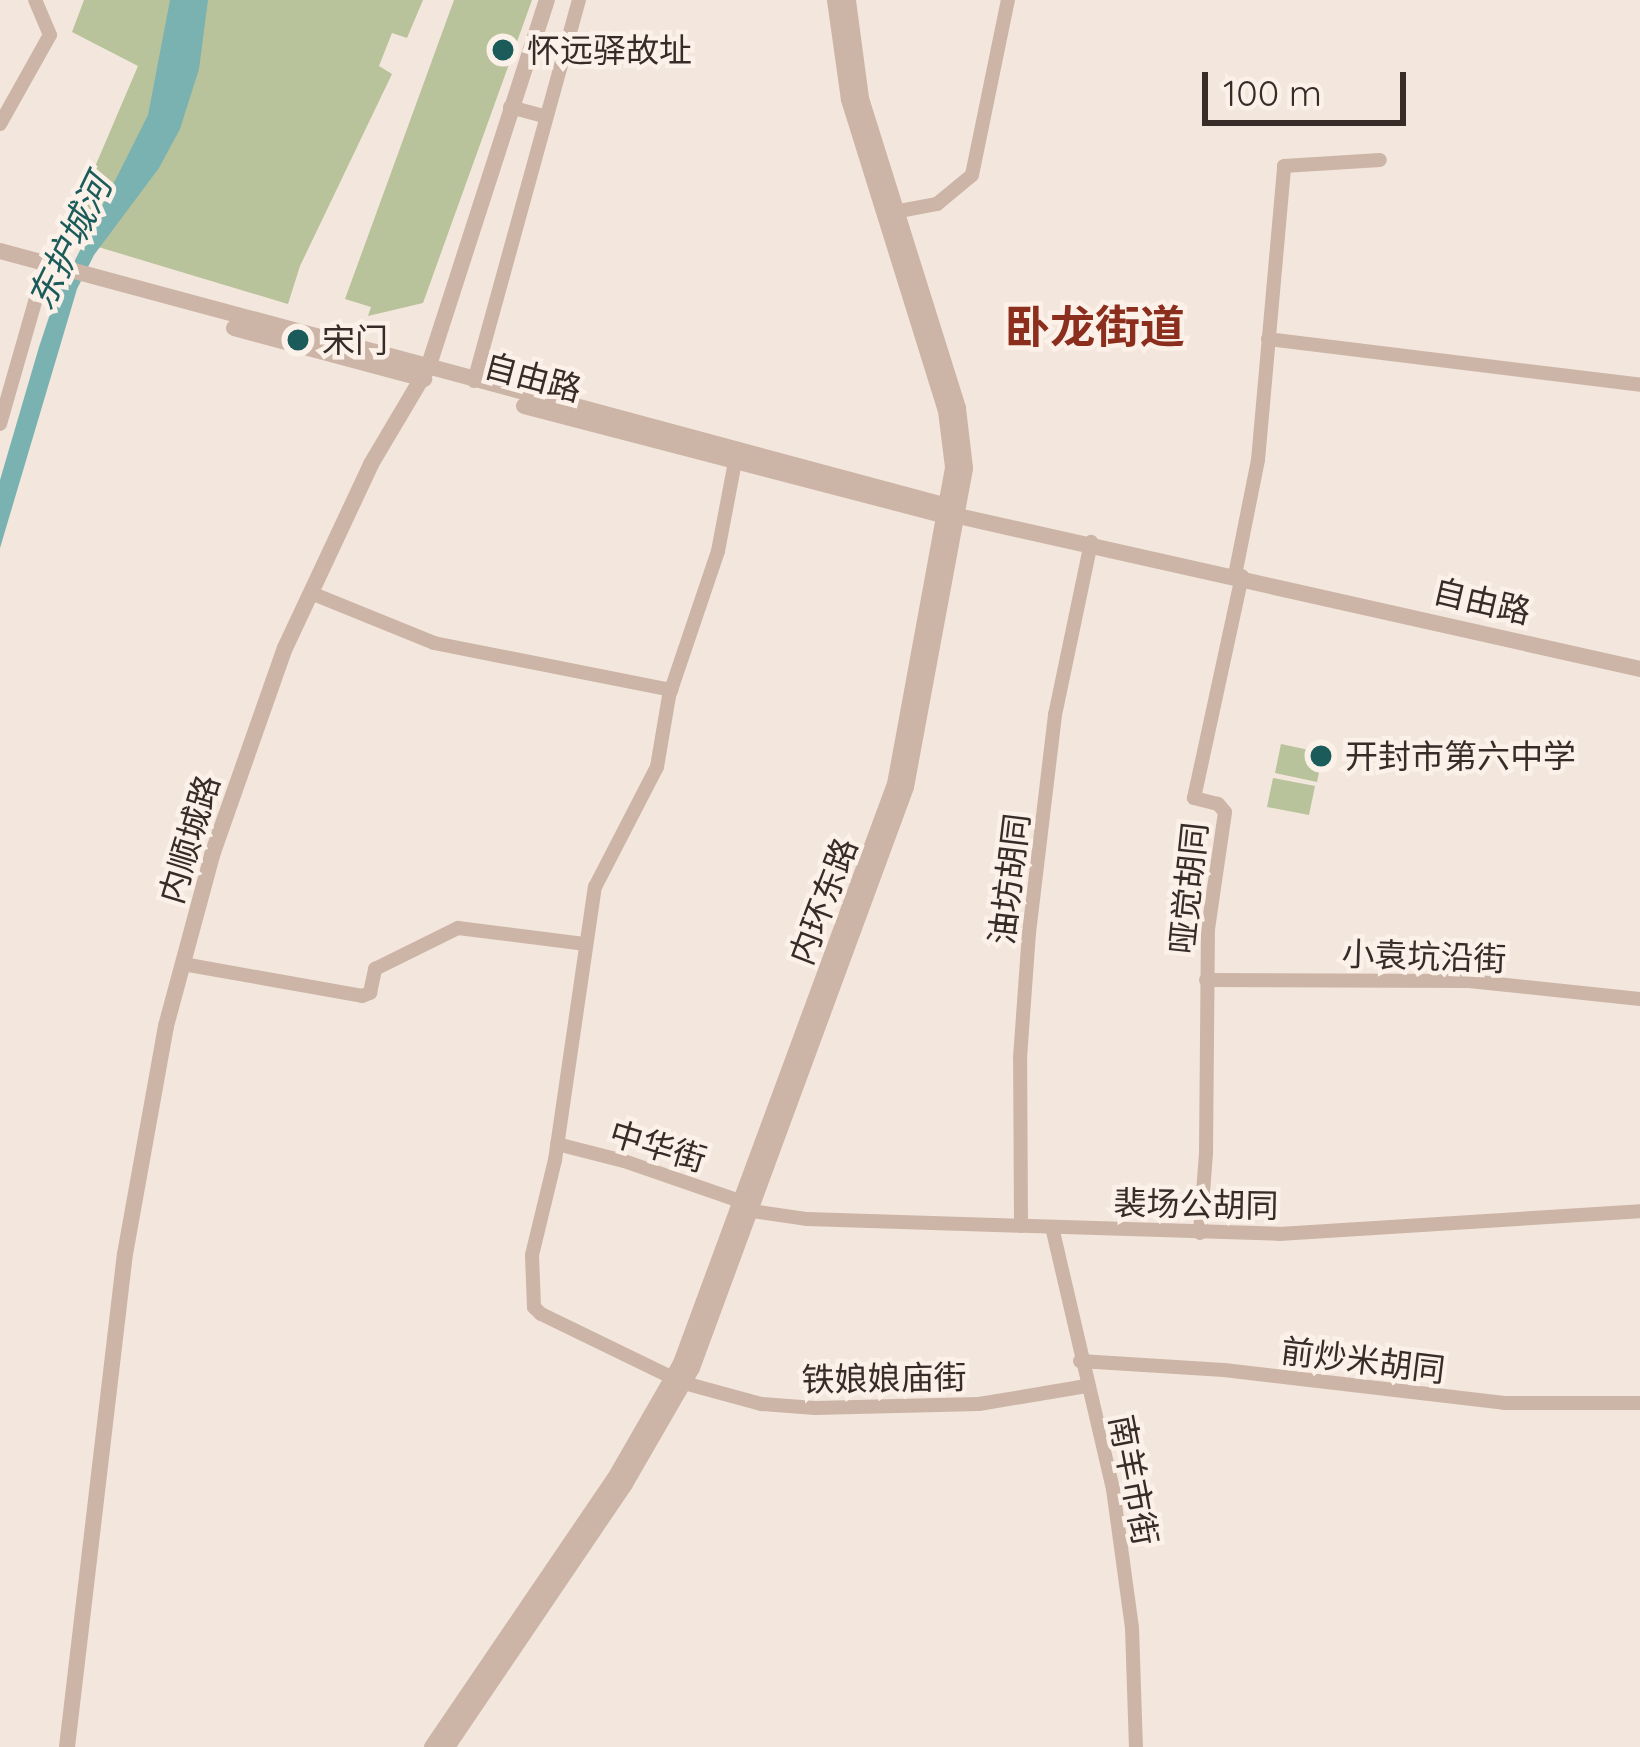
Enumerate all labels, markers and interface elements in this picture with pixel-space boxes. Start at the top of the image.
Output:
place label: 怀远驿故址 [527,30,692,70]
marker: 怀远驿故址 [490,37,516,63]
scale bar [1208,48,1412,122]
text: 100 m [1223,70,1322,115]
water label: 东护城河 [18,168,120,316]
district label: 卧龙街道 [1005,300,1185,354]
place label: 宋门 [322,320,388,360]
marker: 宋门 [285,327,311,353]
street label: 自由路 [480,345,586,409]
street label: 自由路 [1429,571,1535,631]
place label: 开封市第六中学 [1345,736,1576,776]
marker: 开封市第六中学 [1308,743,1334,769]
street label: 内顺城路 [151,770,227,908]
street label: 油坊胡同 [981,811,1037,947]
street label: 哑觉胡同 [1161,820,1215,956]
street label: 内环东路 [781,832,865,970]
street label: 小袁坑沿街 [1341,933,1507,979]
street label: 中华街 [605,1113,711,1179]
street label: 裴场公胡同 [1113,1183,1279,1225]
street label: 前炒米胡同 [1279,1330,1447,1390]
street label: 铁娘娘庙街 [801,1357,967,1399]
street label: 南羊市街 [1102,1411,1166,1549]

